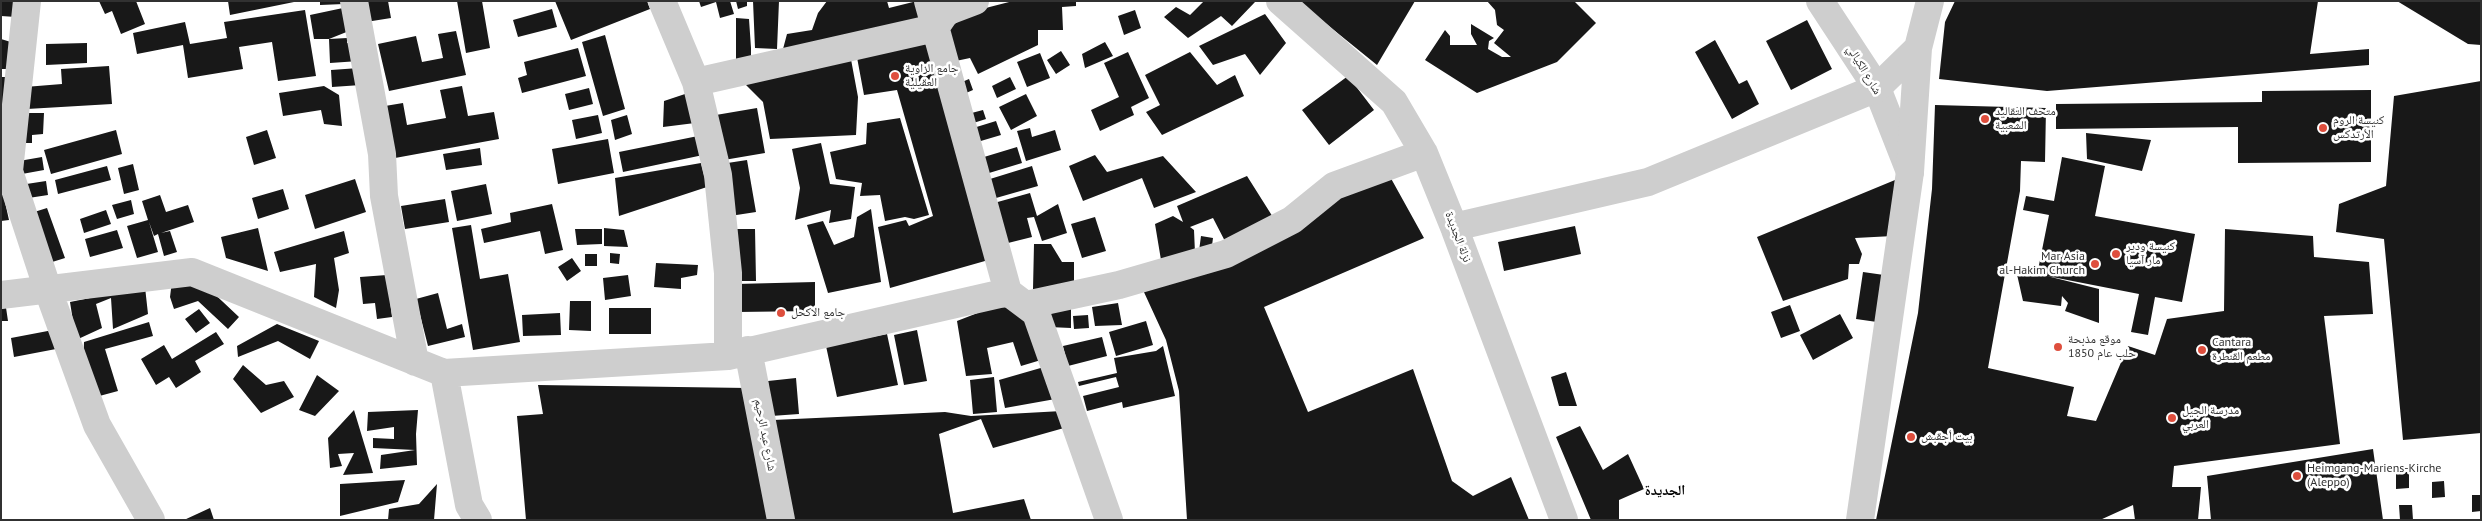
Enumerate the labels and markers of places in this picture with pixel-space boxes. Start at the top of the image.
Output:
place label: جامع الزاوية العقيلية [905,62,958,90]
marker: جامع الزاوية العقيلية [889,70,901,82]
place label: متحف التقاليد الشعبية [1995,105,2056,133]
marker: متحف التقاليد الشعبية [1979,113,1991,125]
place label: كنيسة الروم الأرتدكس [2333,114,2384,142]
marker: كنيسة الروم الأرتدكس [2317,122,2329,134]
place label: كنيسة ودير مار آسيا [2126,240,2175,268]
marker: كنيسة ودير مار آسيا [2110,248,2122,260]
place label: Mar Asia al-Hakim Church [1999,250,2085,278]
marker: Mar Asia al-Hakim Church [2089,258,2101,270]
place label: جامع الاكحل [791,306,845,320]
marker: جامع الاكحل [775,307,787,319]
place label: موقع مذبحة حلب عام 1850 [2068,333,2136,361]
place label: Cantara مطعم القنطرة [2212,336,2270,364]
marker: موقع مذبحة حلب عام 1850 [2052,341,2064,353]
marker: Cantara مطعم القنطرة [2196,344,2208,356]
place label: مدرسة الجيل العربي [2182,404,2239,432]
marker: مدرسة الجيل العربي [2166,412,2178,424]
place label: بيت أجقبش [1921,430,1972,444]
marker: بيت أجقبش [1905,431,1917,443]
place label: Heimgang-Mariens-Kirche (Aleppo) [2307,462,2441,490]
marker: Heimgang-Mariens-Kirche (Aleppo) [2291,470,2303,482]

